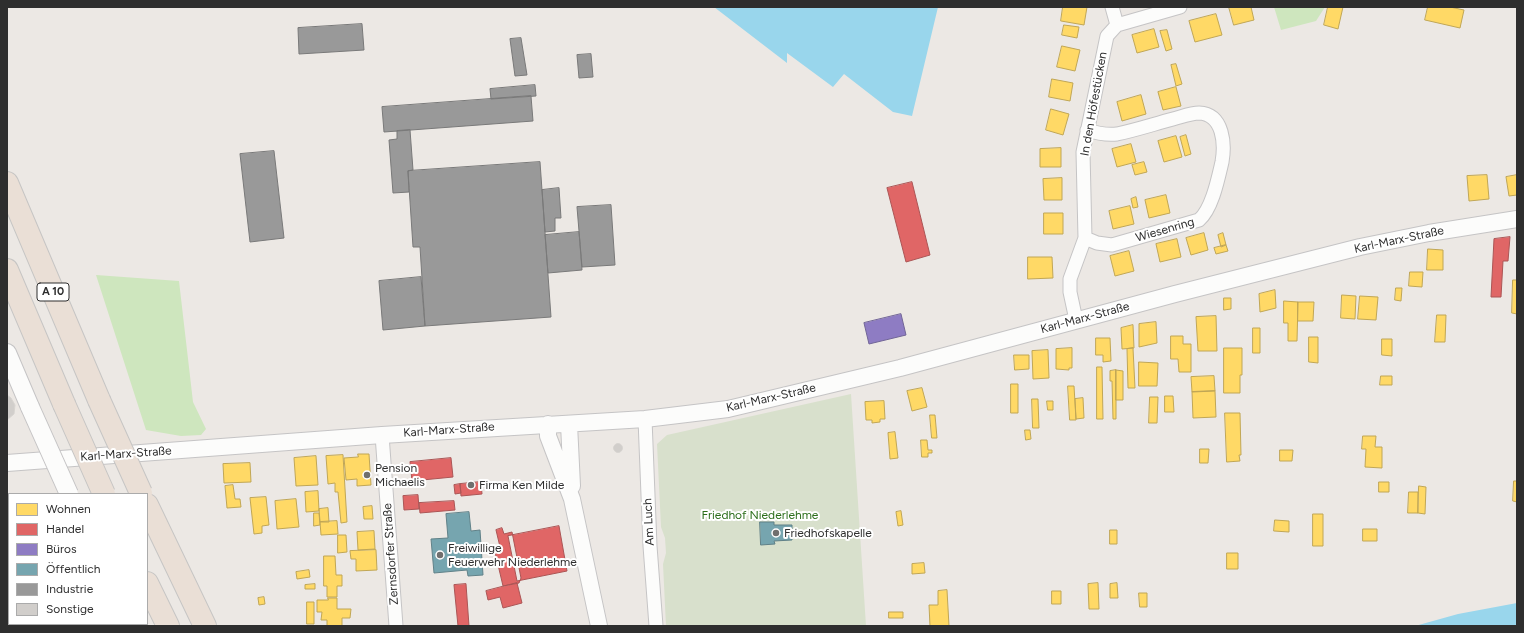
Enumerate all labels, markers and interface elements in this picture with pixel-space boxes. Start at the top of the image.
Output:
street label: In den Höfestücken [1078,51,1110,157]
street label: Wiesenring [1134,215,1196,245]
street label: Karl-Marx-Straße [1353,223,1445,257]
road number: A 10 [37,283,69,301]
street label: Karl-Marx-Straße [1039,299,1131,337]
street label: Karl-Marx-Straße [725,381,817,415]
street label: Karl-Marx-Straße [403,420,495,440]
street label: Karl-Marx-Straße [80,444,172,464]
place label: Pension Michaelis [375,461,425,489]
marker: Pension Michaelis [362,470,372,480]
place label: Firma Ken Milde [479,478,564,492]
marker: Firma Ken Milde [466,480,476,490]
legend [8,493,148,625]
street label: Am Luch [641,498,657,546]
text: Wohnen [46,502,91,516]
street label: Zernsdorfer Straße [380,503,402,605]
park label: Friedhof Niederlehme [702,508,818,522]
text: Handel [46,522,84,536]
place label: Friedhofskapelle [784,526,872,540]
marker: Friedhofskapelle [771,528,781,538]
place label: Freiwillige Feuerwehr Niederlehme [448,541,577,569]
text: Büros [46,542,77,556]
marker: Freiwillige Feuerwehr Niederlehme [435,550,445,560]
text: Öffentlich [46,562,101,576]
text: Industrie [46,582,93,596]
text: Sonstige [46,602,94,616]

